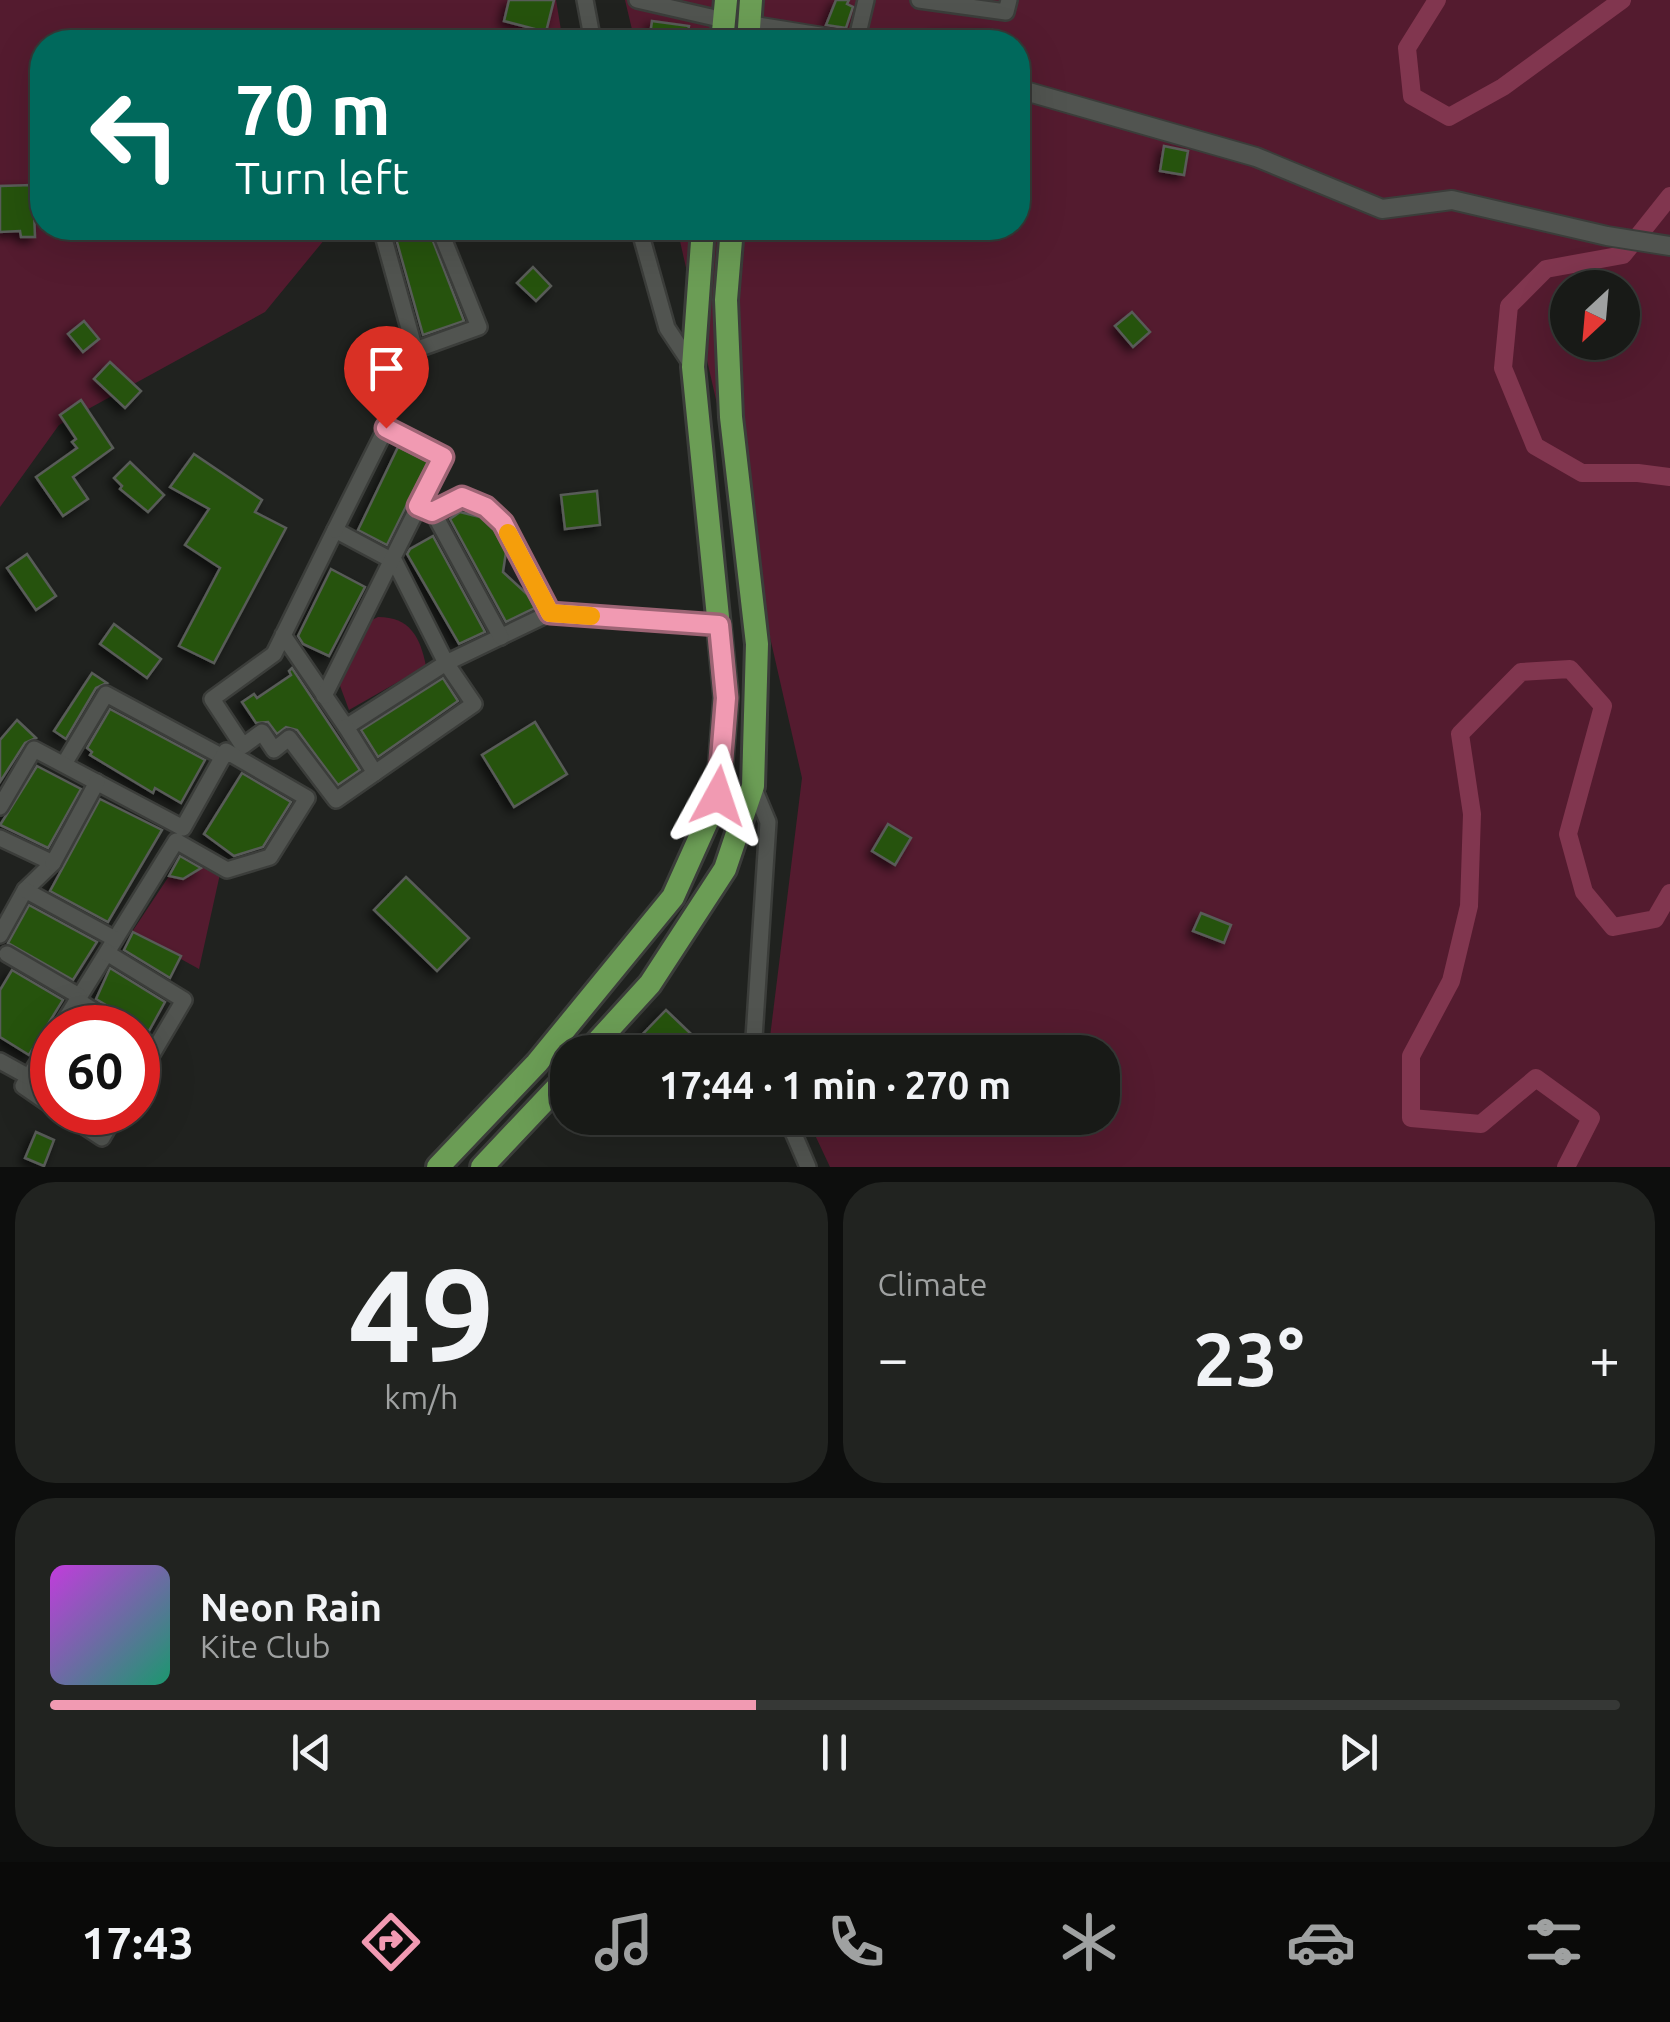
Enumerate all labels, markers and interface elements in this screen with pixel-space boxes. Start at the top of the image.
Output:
icon: left [70,70,200,200]
text: 70 m [235,70,391,148]
text: Turn left [235,152,409,203]
north arrow [1550,270,1640,360]
map controls [1550,270,1640,360]
pin [344,326,429,429]
icon: arrive [359,341,414,396]
position arrow [666,744,770,848]
speed limit sign: 60 [30,1005,160,1135]
text: 17:44 · 1 min · 270 m [659,1064,1011,1106]
text: 49 [348,1241,495,1387]
text: Climate [878,1266,988,1302]
text: 23° [1193,1316,1304,1400]
text: − [878,1327,909,1388]
text: + [1589,1327,1620,1388]
text: km/h [384,1379,458,1415]
text: Neon Rain [200,1586,382,1628]
text: Kite Club [200,1628,330,1664]
icon: previous [284,1725,339,1780]
icon: pause [807,1725,862,1780]
icon: next [1331,1725,1386,1780]
icon: directions [356,1907,426,1977]
icon: music [589,1907,659,1977]
icon: phone [821,1907,891,1977]
icon: climate [1054,1907,1124,1977]
icon: car [1286,1907,1356,1977]
icon: filters [1519,1907,1589,1977]
text: 17:43 [81,1917,194,1968]

